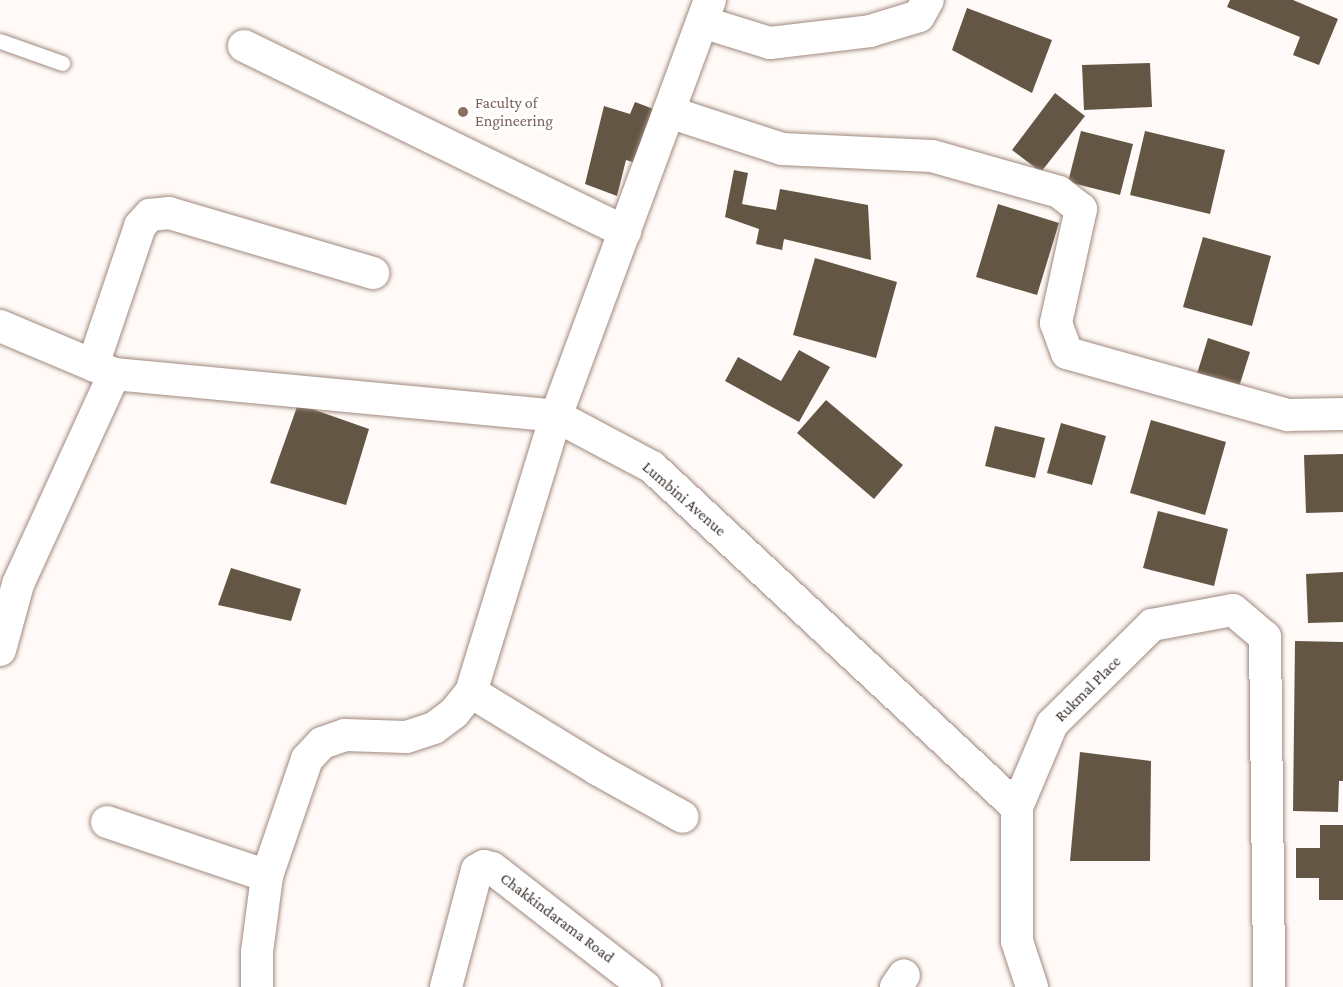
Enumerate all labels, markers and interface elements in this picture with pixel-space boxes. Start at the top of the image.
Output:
place label: Faculty of Engineering [475,93,553,131]
marker: Faculty of Engineering [456,105,470,119]
street label: Lumbini Avenue [638,457,730,541]
street label: Rukmal Place [1051,652,1125,726]
street label: Chakkindarama Road [496,869,618,967]

